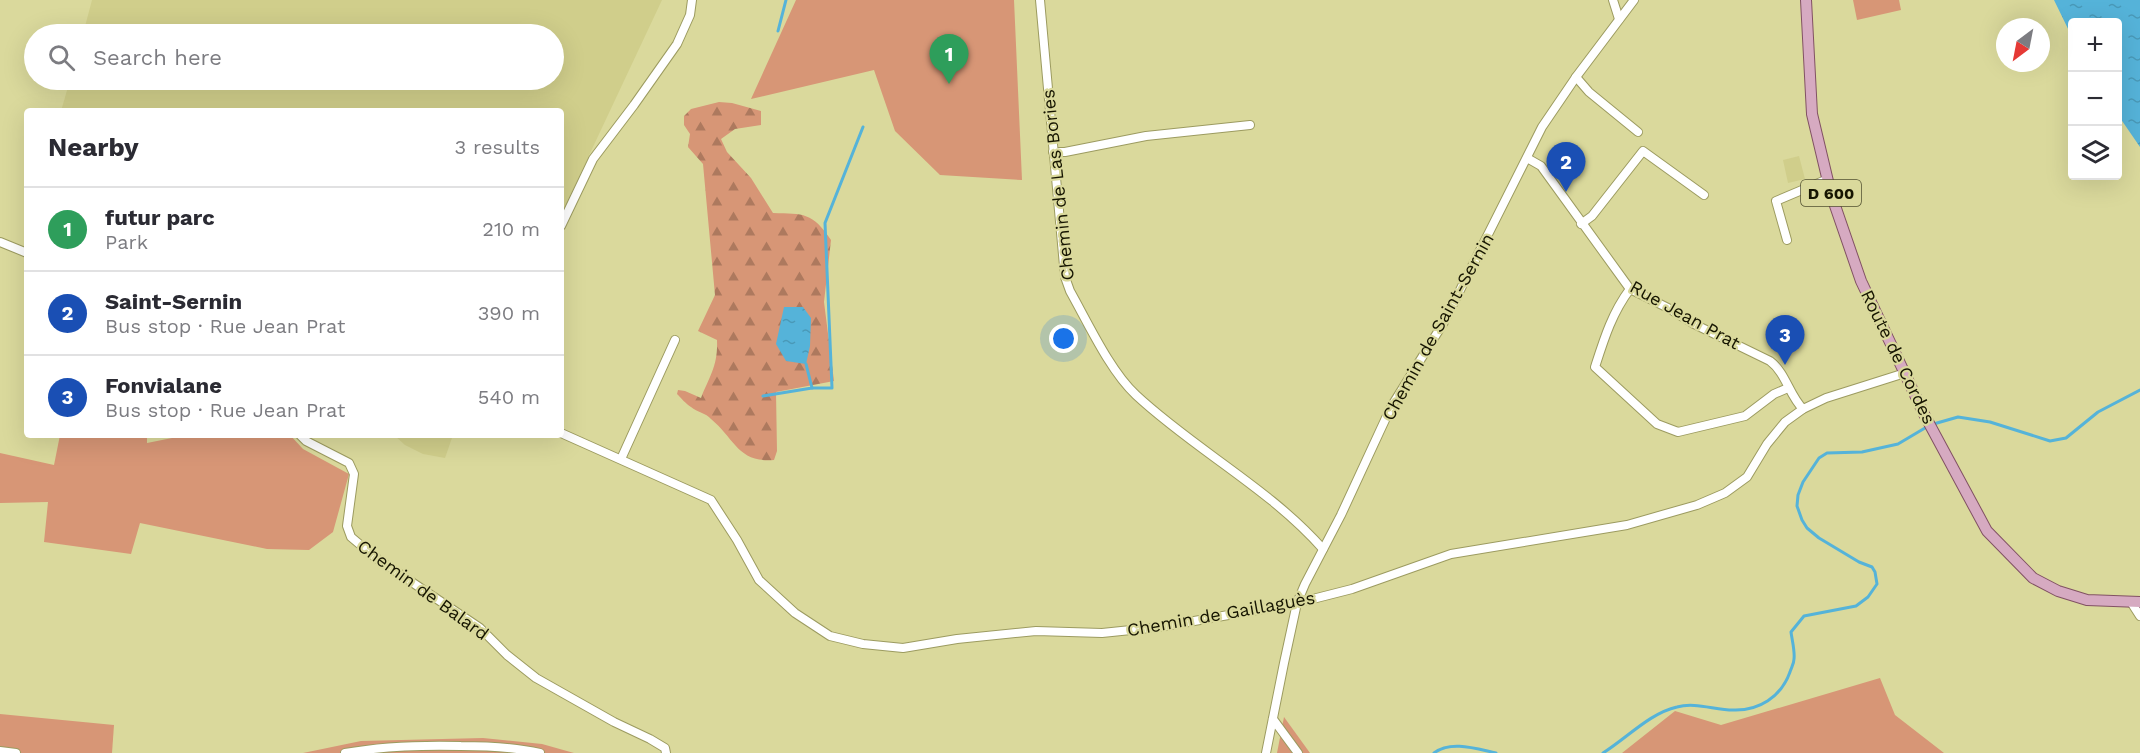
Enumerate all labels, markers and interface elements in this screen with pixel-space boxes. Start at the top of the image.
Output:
north arrow [1996,18,2050,72]
map controls [2068,18,2122,180]
button: + [2068,18,2122,72]
search box [24,24,564,90]
pin: 1 [930,34,968,84]
icon: search [45,41,78,74]
text: Search here [93,45,222,70]
button: − [2068,72,2122,126]
street label: Chemin de Las Bories [1037,88,1078,282]
button: layers [2068,126,2122,180]
text: Nearby [48,132,139,162]
text: 3 results [455,135,540,159]
pin: 2 [1546,142,1586,192]
road number: D 600 [1801,180,1861,206]
text: futur parc [105,205,215,230]
text: 1 [63,217,72,241]
text: 210 m [482,217,540,241]
text: Park [105,230,148,254]
street label: Chemin de Saint-Sernin [1377,230,1498,424]
street label: Rue Jean Prat [1627,276,1744,354]
street label: Route de Cordes [1857,286,1940,427]
text: Saint-Sernin [105,289,242,314]
text: 2 [62,301,73,325]
text: 390 m [478,301,540,325]
text: Bus stop · Rue Jean Prat [105,314,345,338]
pin: 3 [1766,316,1804,365]
your location [1049,324,1078,353]
text: Fonvialane [105,373,222,398]
text: 3 [62,385,73,409]
text: 540 m [478,385,540,409]
text: Bus stop · Rue Jean Prat [105,398,345,422]
street label: Chemin de Balard [354,535,493,644]
street label: Chemin de Gaillaguès [1125,587,1317,640]

